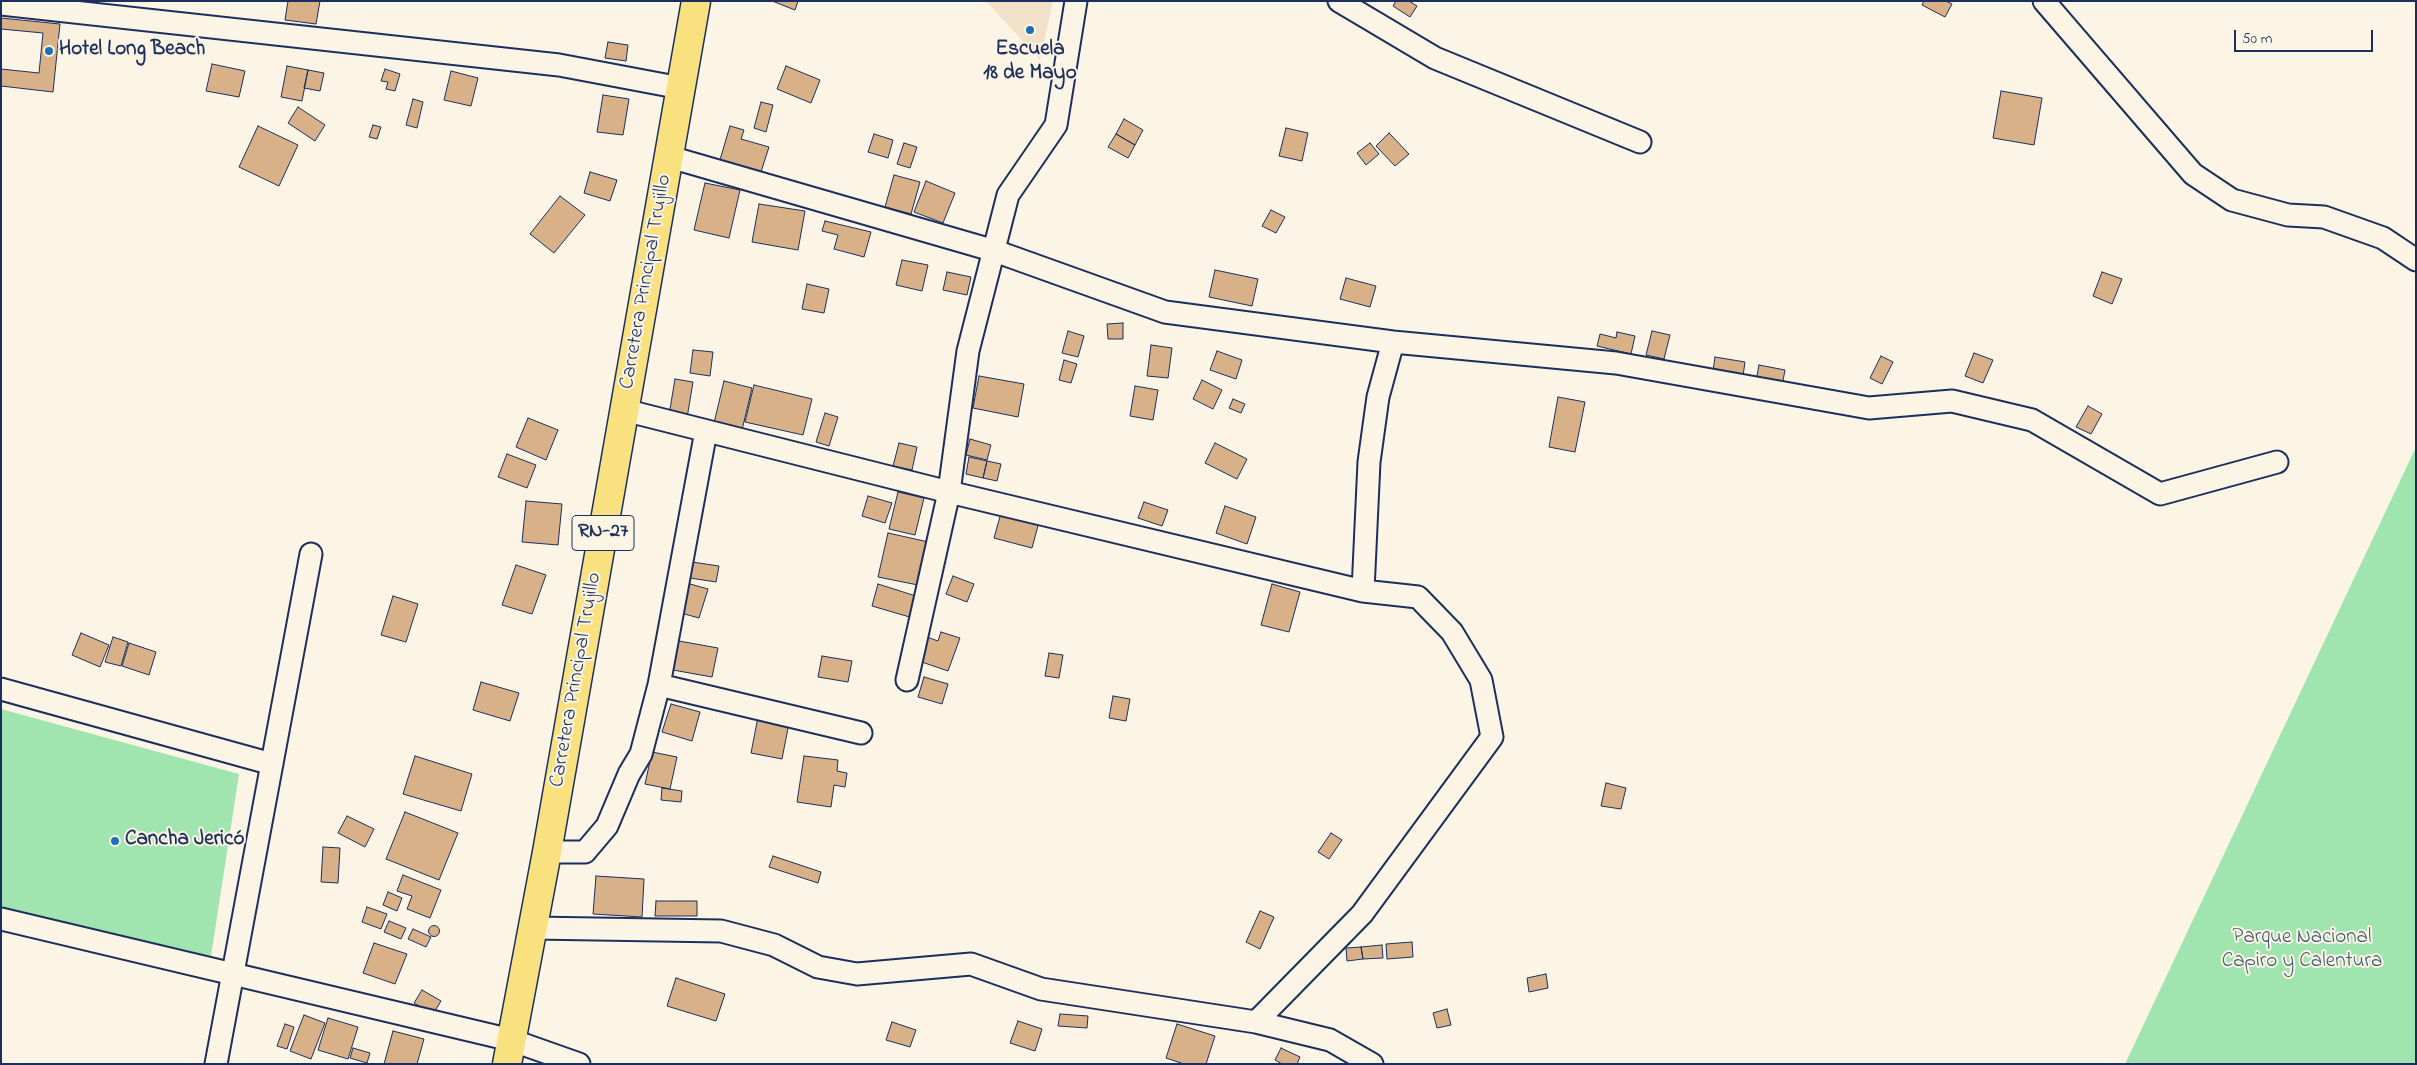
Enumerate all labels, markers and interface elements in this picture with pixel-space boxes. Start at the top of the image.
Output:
scale bar [2237,20,2376,52]
marker: Escuela 18 de Mayo [1024,24,1036,36]
text: 50 m [2242,28,2272,50]
place label: Hotel Long Beach [59,38,205,64]
place label: Escuela 18 de Mayo [983,38,1077,88]
marker: Hotel Long Beach [43,45,55,57]
street label: Carretera Principal Trujillo [616,173,678,391]
road number: RN-27 [572,516,634,550]
street label: Carretera Principal Trujillo [546,571,608,789]
place label: Cancha Jericó [125,828,244,854]
marker: Cancha Jericó [109,835,121,847]
park label: Parque Nacional Capiro y Calentura [2222,926,2382,976]

